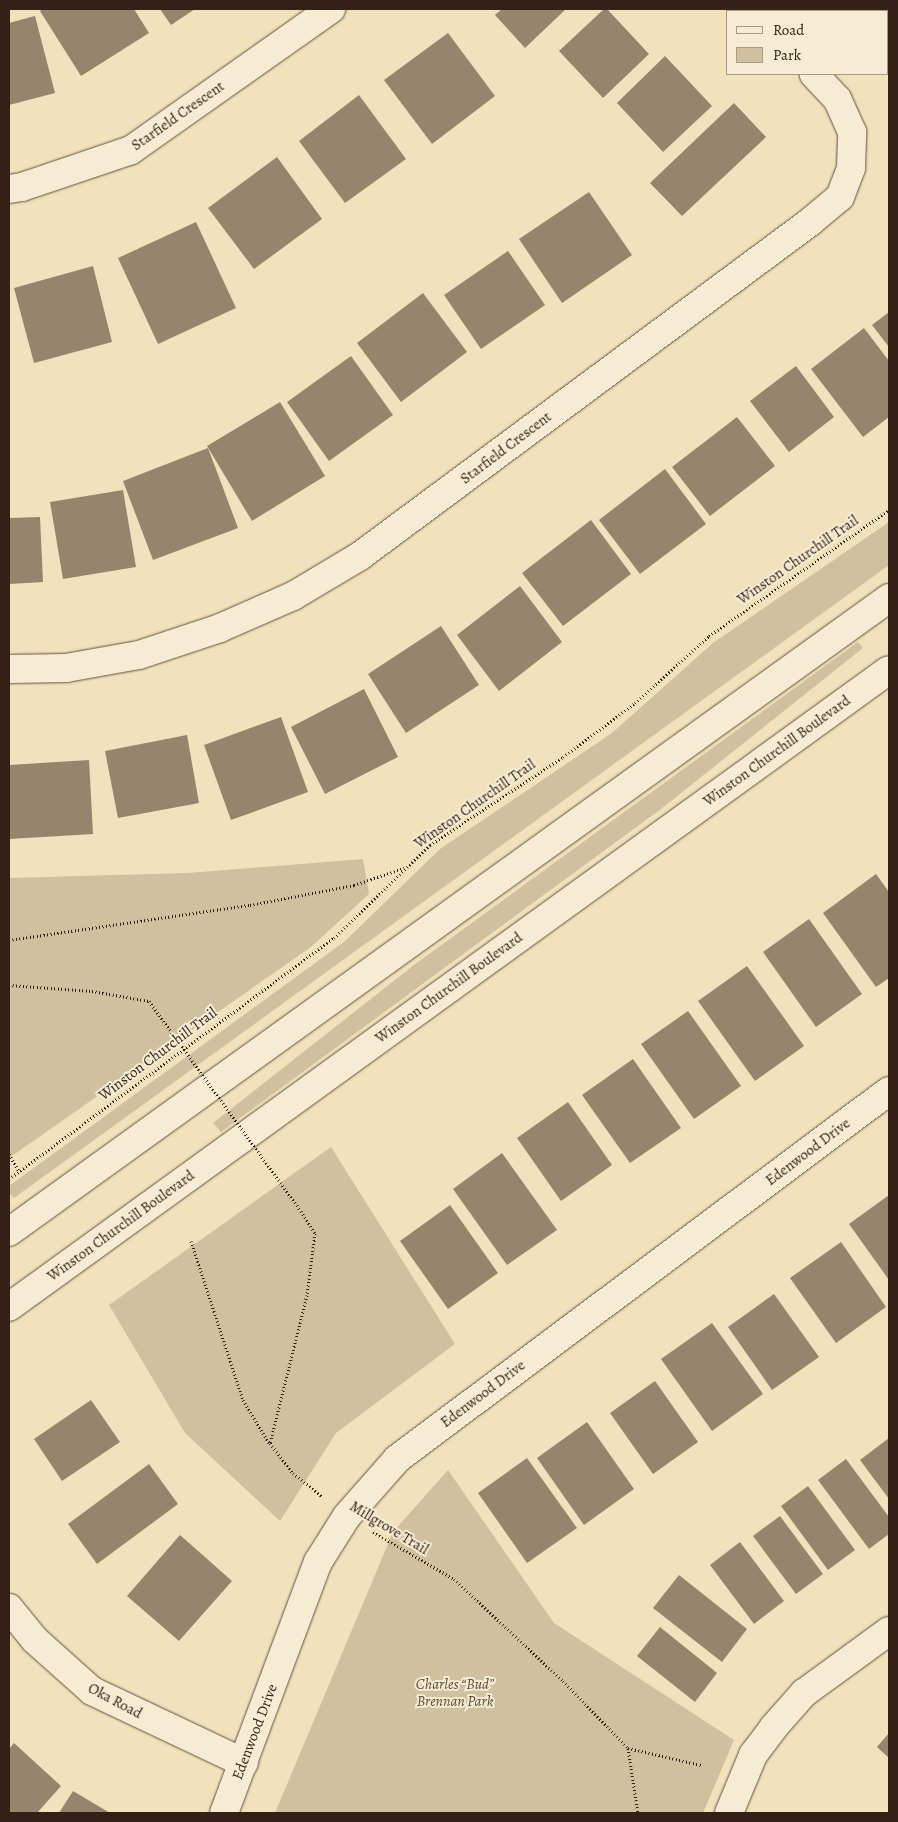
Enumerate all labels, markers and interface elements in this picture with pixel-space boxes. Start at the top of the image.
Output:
legend [726,10,888,75]
text: Road [773,20,804,40]
text: Park [773,45,801,65]
street label: Starfield Crescent [128,77,228,155]
street label: Starfield Crescent [457,408,555,488]
street label: Winston Churchill Trail [734,511,862,609]
street label: Winston Churchill Boulevard [700,692,854,810]
street label: Winston Churchill Trail [411,755,539,853]
street label: Winston Churchill Boulevard [372,929,526,1047]
street label: Winston Churchill Trail [95,1004,221,1104]
street label: Edenwood Drive [762,1114,854,1190]
street label: Winston Churchill Boulevard [44,1167,198,1285]
street label: Edenwood Drive [437,1356,529,1432]
street label: Millgrove Trail [346,1497,432,1559]
park label: Charles “Bud” Brennan Park [416,1675,494,1710]
street label: Oka Road [85,1679,145,1723]
street label: Edenwood Drive [228,1682,282,1782]

